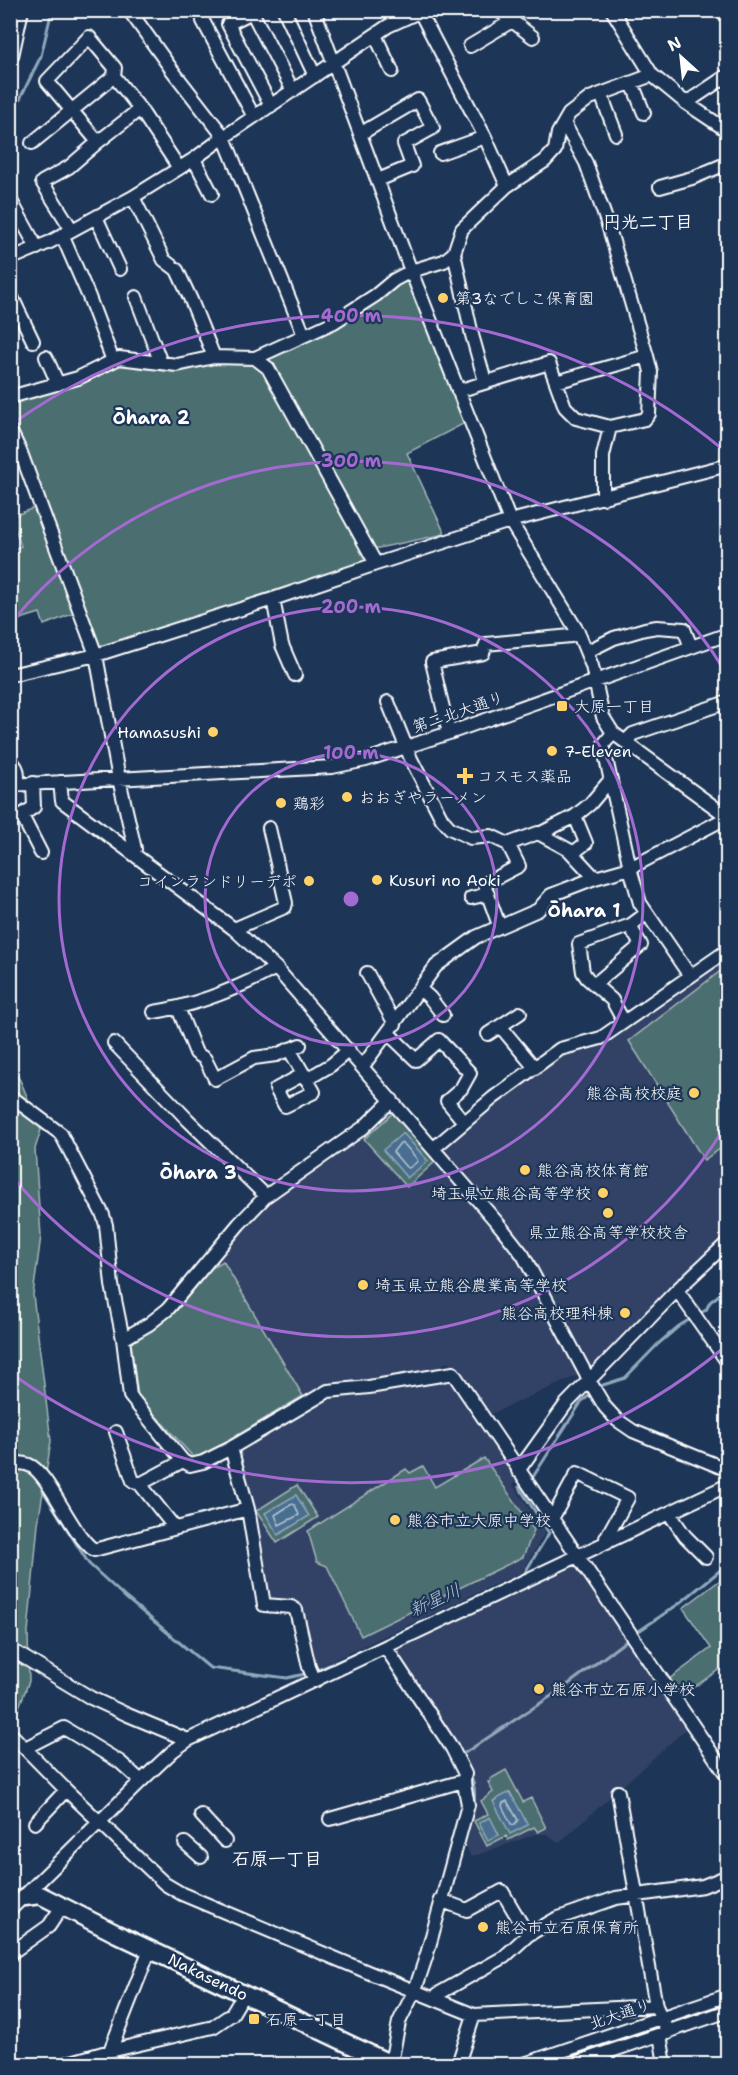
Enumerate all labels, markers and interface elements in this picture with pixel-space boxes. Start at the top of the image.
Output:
north arrow [651,27,711,87]
text: N [664,32,685,56]
district label: 円光二丁目 [603,210,693,234]
place label: 第3なでしこ保育園 [455,288,594,309]
marker: 第3なでしこ保育園 [436,291,450,305]
text: 400 m [321,304,382,328]
district label: Ōhara 2 [112,406,190,430]
text: 300 m [321,449,382,473]
text: 200 m [321,595,382,619]
street label: 第二北大通り [409,686,507,738]
place label: 大原一丁目 [574,696,654,717]
marker: 大原一丁目 [555,699,569,713]
place label: Hamasushi [117,722,201,743]
marker: Hamasushi [206,725,220,739]
text: 100 m [323,741,379,765]
place label: 7-Eleven [564,741,632,762]
marker: 7-Eleven [545,744,559,758]
place label: コスモス薬品 [477,766,572,787]
marker: コスモス薬品 [458,769,472,783]
place label: おおぎやラーメン [359,787,487,808]
marker: おおぎやラーメン [340,790,354,804]
place label: 鶏彩 [293,793,325,814]
marker: 鶏彩 [274,796,288,810]
place label: Kusuri no Aoki [389,870,501,891]
place label: コインランドリーデポ [137,871,297,892]
marker: Kusuri no Aoki [370,873,384,887]
marker: コインランドリーデポ [302,874,316,888]
centre of rings [341,889,361,909]
district label: Ōhara 1 [548,899,620,923]
place label: 熊谷高校校庭 [586,1083,682,1104]
marker: 熊谷高校校庭 [687,1086,701,1100]
place label: 熊谷高校体育館 [537,1160,649,1181]
district label: Ōhara 3 [159,1161,237,1185]
marker: 熊谷高校体育館 [518,1163,532,1177]
place label: 埼玉県立熊谷高等学校 [431,1183,591,1204]
marker: 埼玉県立熊谷高等学校 [596,1186,610,1200]
marker: 県立熊谷高等学校校舎 [601,1206,615,1220]
place label: 県立熊谷高等学校校舎 [528,1222,688,1243]
place label: 埼玉県立熊谷農業高等学校 [375,1275,567,1296]
marker: 埼玉県立熊谷農業高等学校 [356,1278,370,1292]
place label: 熊谷高校理科棟 [501,1303,613,1324]
marker: 熊谷高校理科棟 [618,1306,632,1320]
place label: 熊谷市立大原中学校 [407,1510,551,1531]
marker: 熊谷市立大原中学校 [388,1513,402,1527]
water label: 新星川 [405,1578,465,1622]
place label: 熊谷市立石原小学校 [551,1679,695,1700]
marker: 熊谷市立石原小学校 [532,1682,546,1696]
district label: 石原一丁目 [232,1847,322,1871]
place label: 熊谷市立石原保育所 [495,1917,639,1938]
marker: 熊谷市立石原保育所 [476,1920,490,1934]
street label: Nakasendo [164,1949,252,2005]
street label: 北大通り [586,1994,654,2034]
place label: 石原一丁目 [266,2009,346,2030]
marker: 石原一丁目 [247,2012,261,2026]

